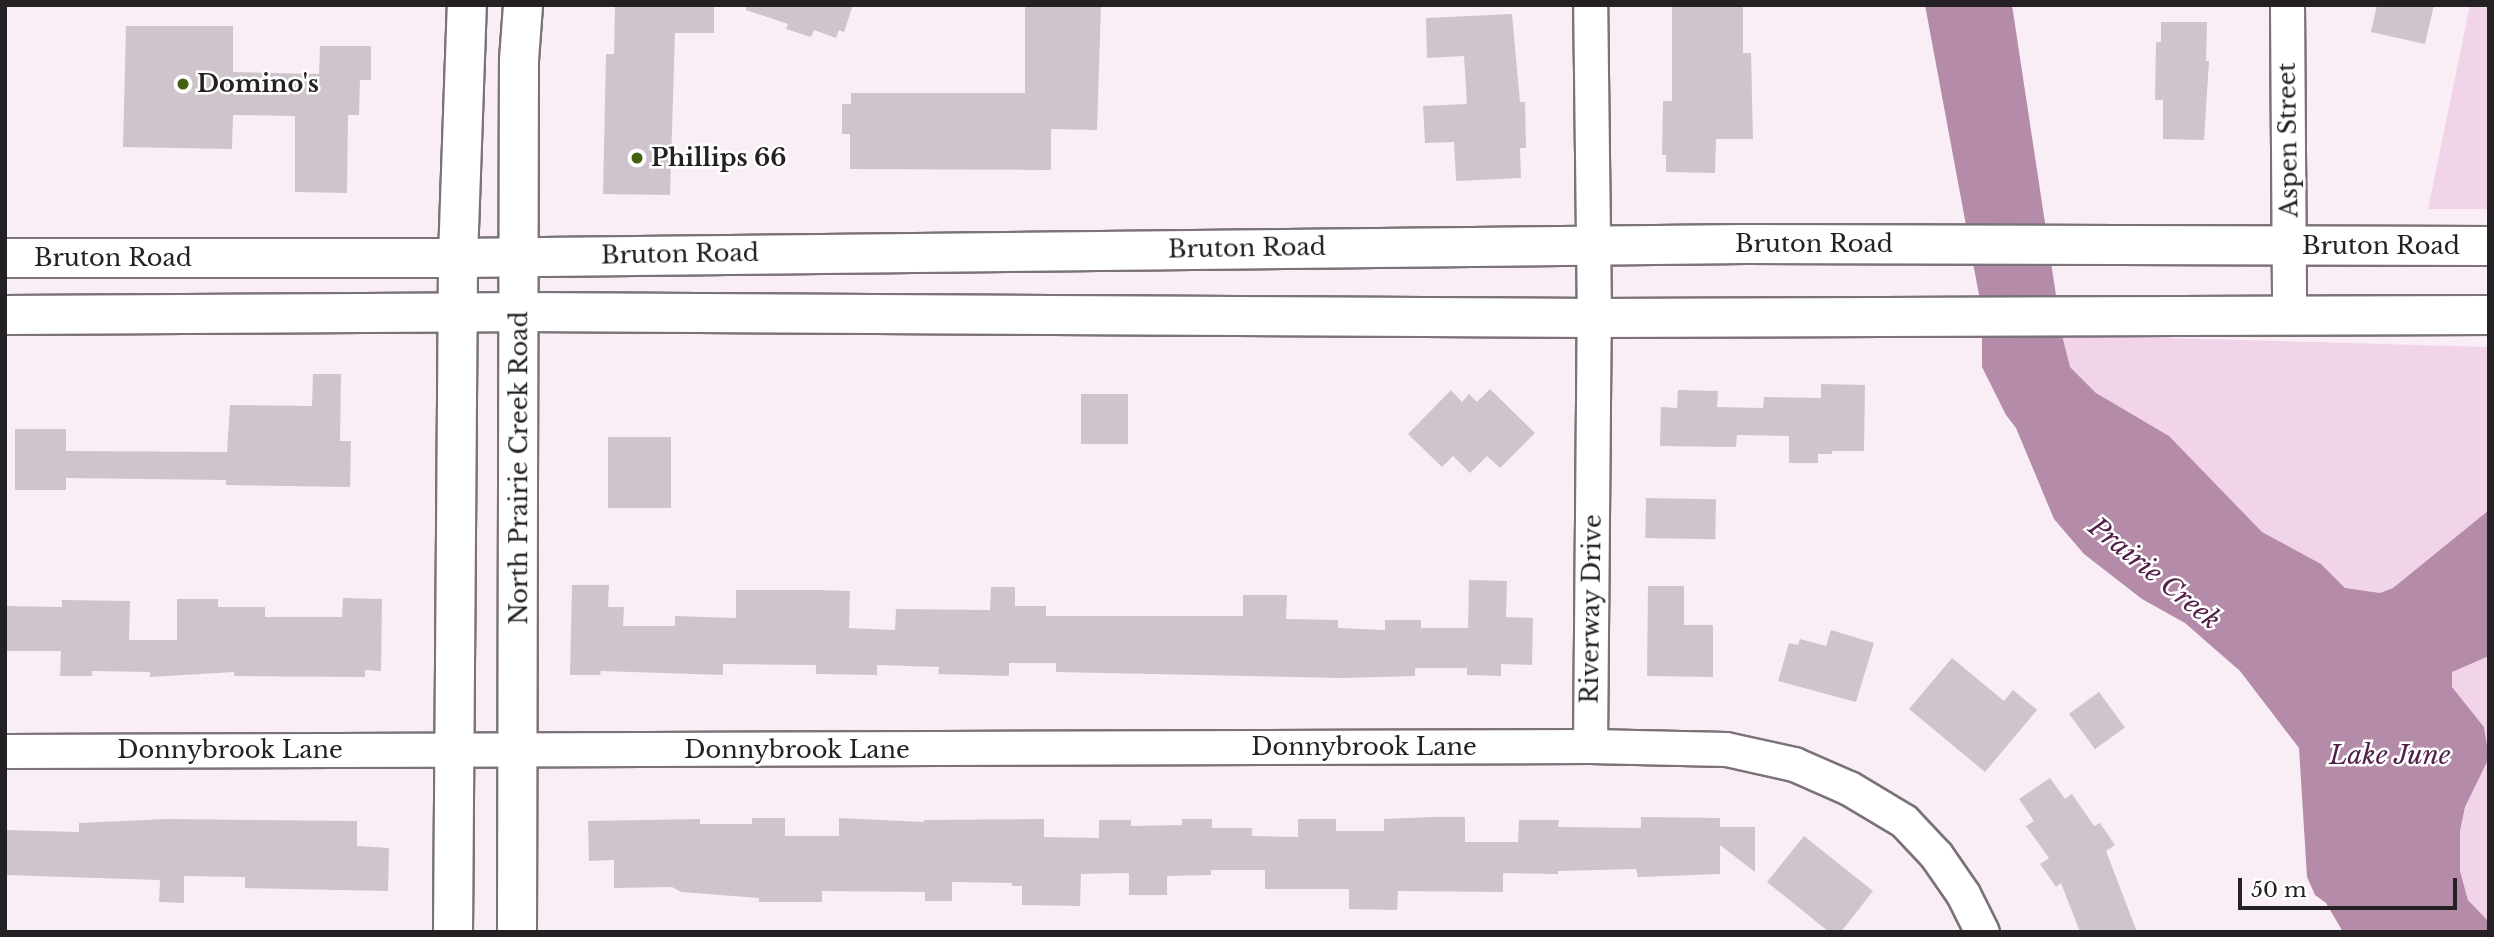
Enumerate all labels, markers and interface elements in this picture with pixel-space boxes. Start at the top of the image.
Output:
street label: Aspen Street [2272,62,2304,218]
place label: Domino's [197,70,319,98]
marker: Domino's [175,76,191,92]
place label: Phillips 66 [651,144,786,172]
marker: Phillips 66 [629,150,645,166]
street label: Bruton Road [1735,230,1893,258]
street label: Bruton Road [1168,232,1326,264]
street label: Bruton Road [2302,232,2460,260]
street label: Bruton Road [601,238,759,270]
street label: Bruton Road [34,244,192,272]
street label: North Prairie Creek Road [505,311,533,625]
water label: Prairie Creek [2082,512,2226,636]
street label: Riverway Drive [1575,514,1607,704]
street label: Donnybrook Lane [1251,733,1477,761]
street label: Donnybrook Lane [117,736,343,764]
street label: Donnybrook Lane [684,736,910,764]
water label: Lake June [2329,740,2451,772]
scale bar [2242,864,2461,908]
text: 50 m [2251,877,2306,903]

